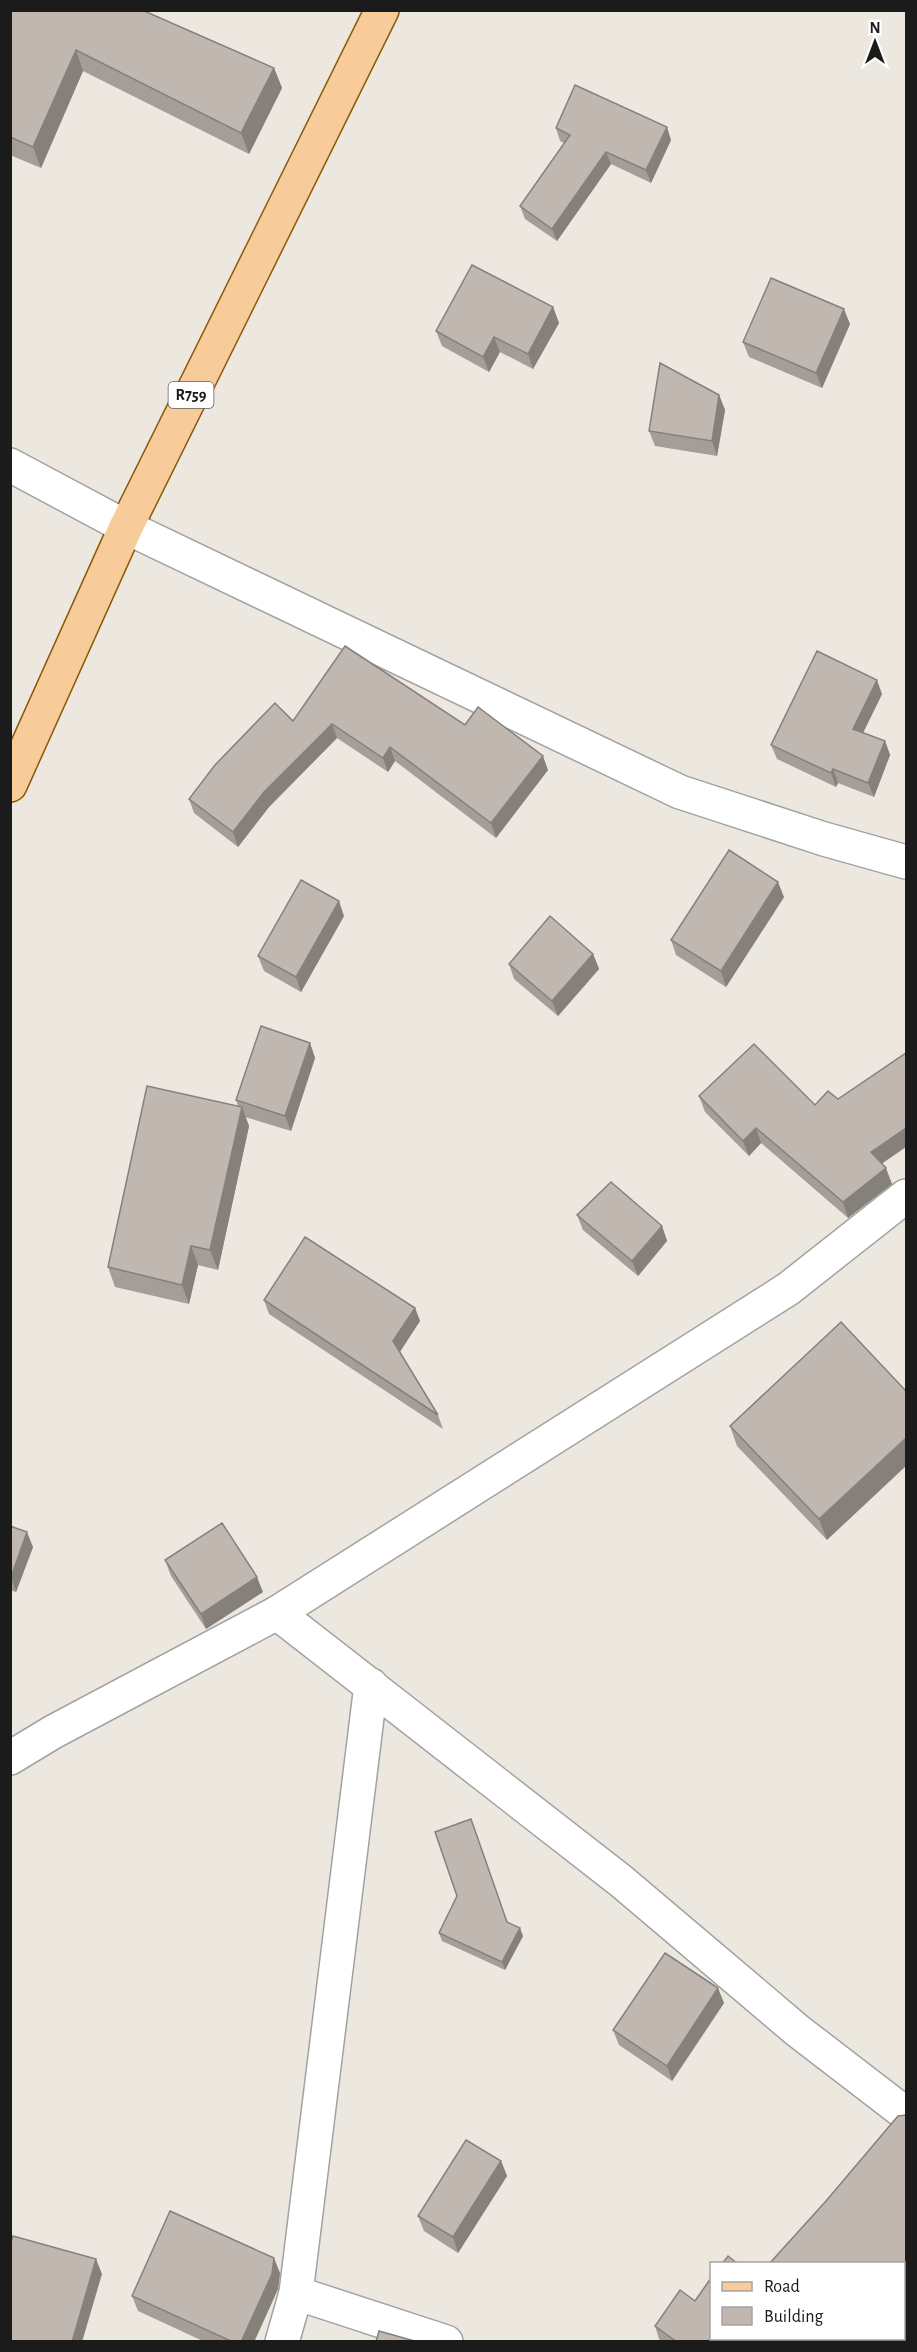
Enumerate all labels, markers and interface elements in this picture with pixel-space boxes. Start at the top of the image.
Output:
north arrow [845,12,905,72]
text: N [869,20,881,36]
road number: R759 [168,382,213,408]
legend [710,2262,905,2340]
text: Road [764,2278,800,2296]
text: Building [764,2308,824,2326]

